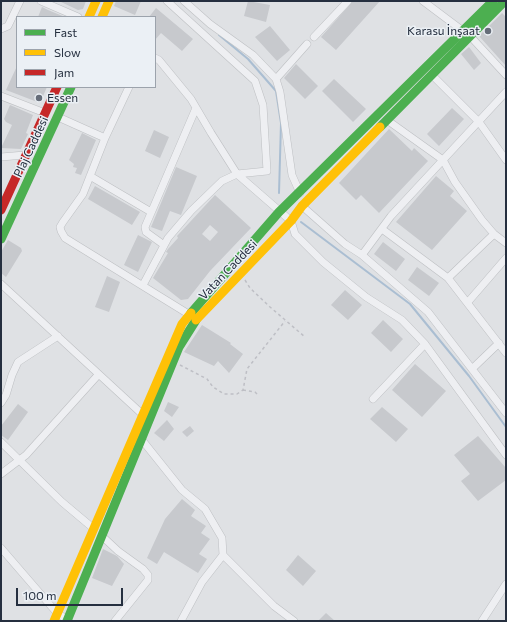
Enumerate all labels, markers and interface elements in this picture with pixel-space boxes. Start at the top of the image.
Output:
legend [16,16,156,88]
place label: Karasu İnşaat [407,24,480,38]
text: Fast [54,25,77,39]
marker: Karasu İnşaat [483,26,493,36]
text: Slow [54,45,81,59]
text: Jam [54,65,74,79]
place label: Essen [47,91,78,105]
marker: Essen [34,93,44,103]
street label: Plaj Caddesi [11,114,51,180]
street label: Vatan Caddesi [196,237,260,303]
scale bar [18,580,125,606]
text: 100 m [23,588,57,602]

